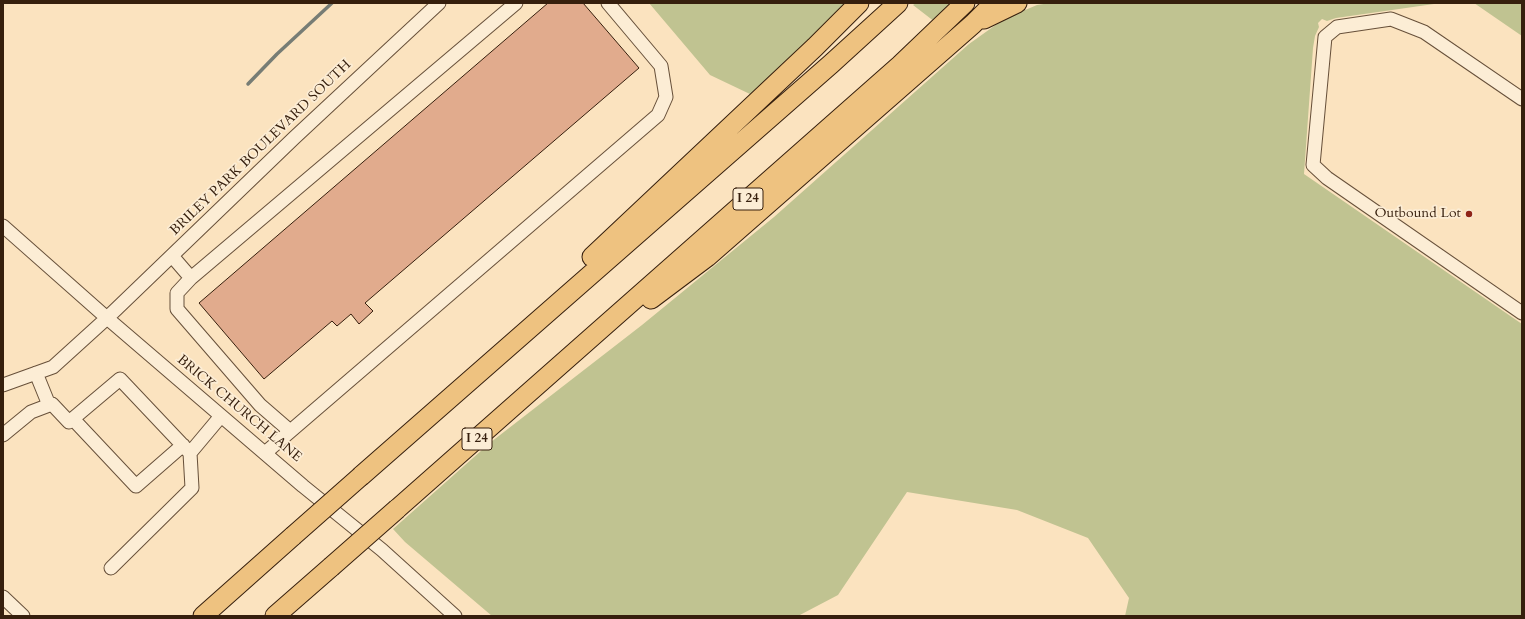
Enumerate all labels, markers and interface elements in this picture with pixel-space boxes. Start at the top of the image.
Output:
street label: BRILEY PARK BOULEVARD SOUTH [167,57,355,239]
road number: I 24 [733,188,763,210]
place label: Outbound Lot [1374,206,1461,222]
marker: Outbound Lot [1464,209,1474,219]
street label: BRICK CHURCH LANE [173,352,305,466]
road number: I 24 [462,428,492,450]

